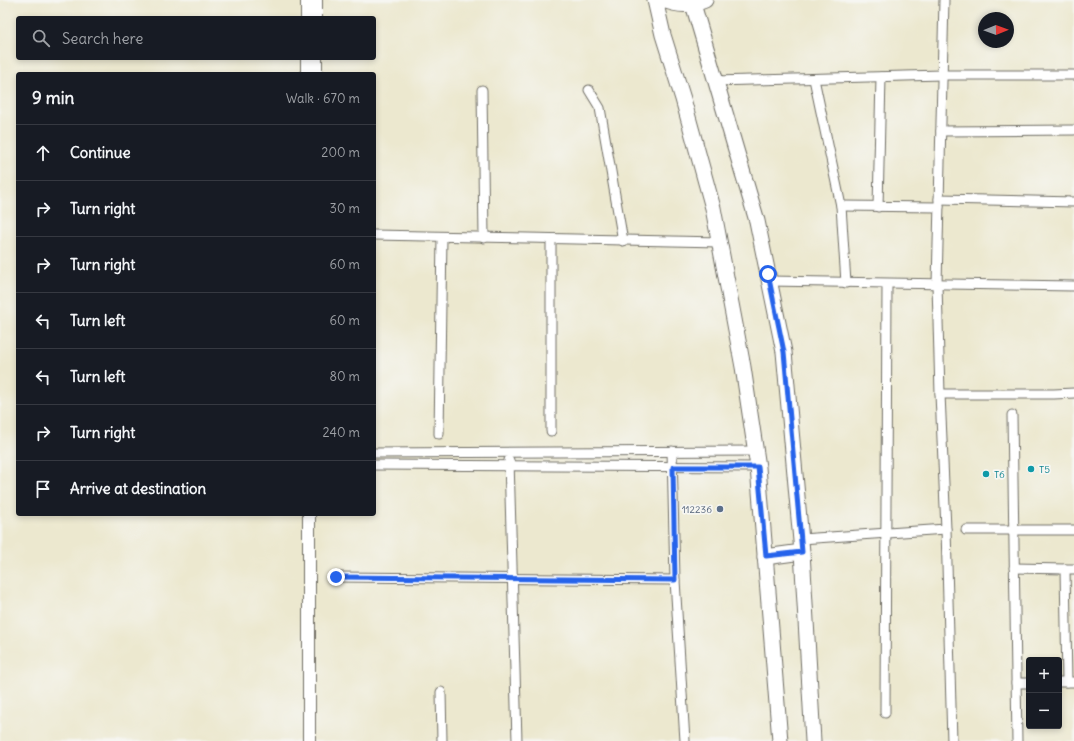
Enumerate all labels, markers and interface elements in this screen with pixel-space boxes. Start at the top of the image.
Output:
north arrow [978,12,1014,48]
search box [16,16,376,60]
icon: search [30,27,52,49]
text: Search here [62,29,143,48]
text: 9 min [32,87,74,109]
text: Walk · 670 m [286,90,360,107]
icon: ahead [32,142,54,164]
text: Continue [70,143,131,162]
text: 200 m [321,144,360,161]
icon: right [32,198,54,220]
text: Turn right [70,199,135,218]
text: 30 m [330,200,360,217]
icon: right [32,254,54,276]
text: Turn right [70,255,135,274]
text: 60 m [329,256,360,273]
route start [759,265,777,283]
icon: left [32,310,54,332]
text: Turn left [70,311,125,330]
text: 60 m [329,312,360,329]
icon: left [32,366,54,388]
text: Turn left [70,367,125,386]
text: 80 m [329,368,360,385]
icon: right [32,422,54,444]
text: Turn right [70,423,135,442]
text: 240 m [323,424,360,441]
place label: T5 [1039,463,1050,476]
marker: T5 [1026,464,1036,474]
place label: T6 [994,468,1005,481]
marker: T6 [981,469,991,479]
icon: arrive [32,478,54,500]
text: Arrive at destination [70,479,206,498]
place label: 112236 [682,503,712,516]
marker: 112236 [715,504,725,514]
route end [327,568,345,586]
map controls [1026,657,1062,729]
button: + [1026,657,1062,693]
button: − [1026,693,1062,729]

